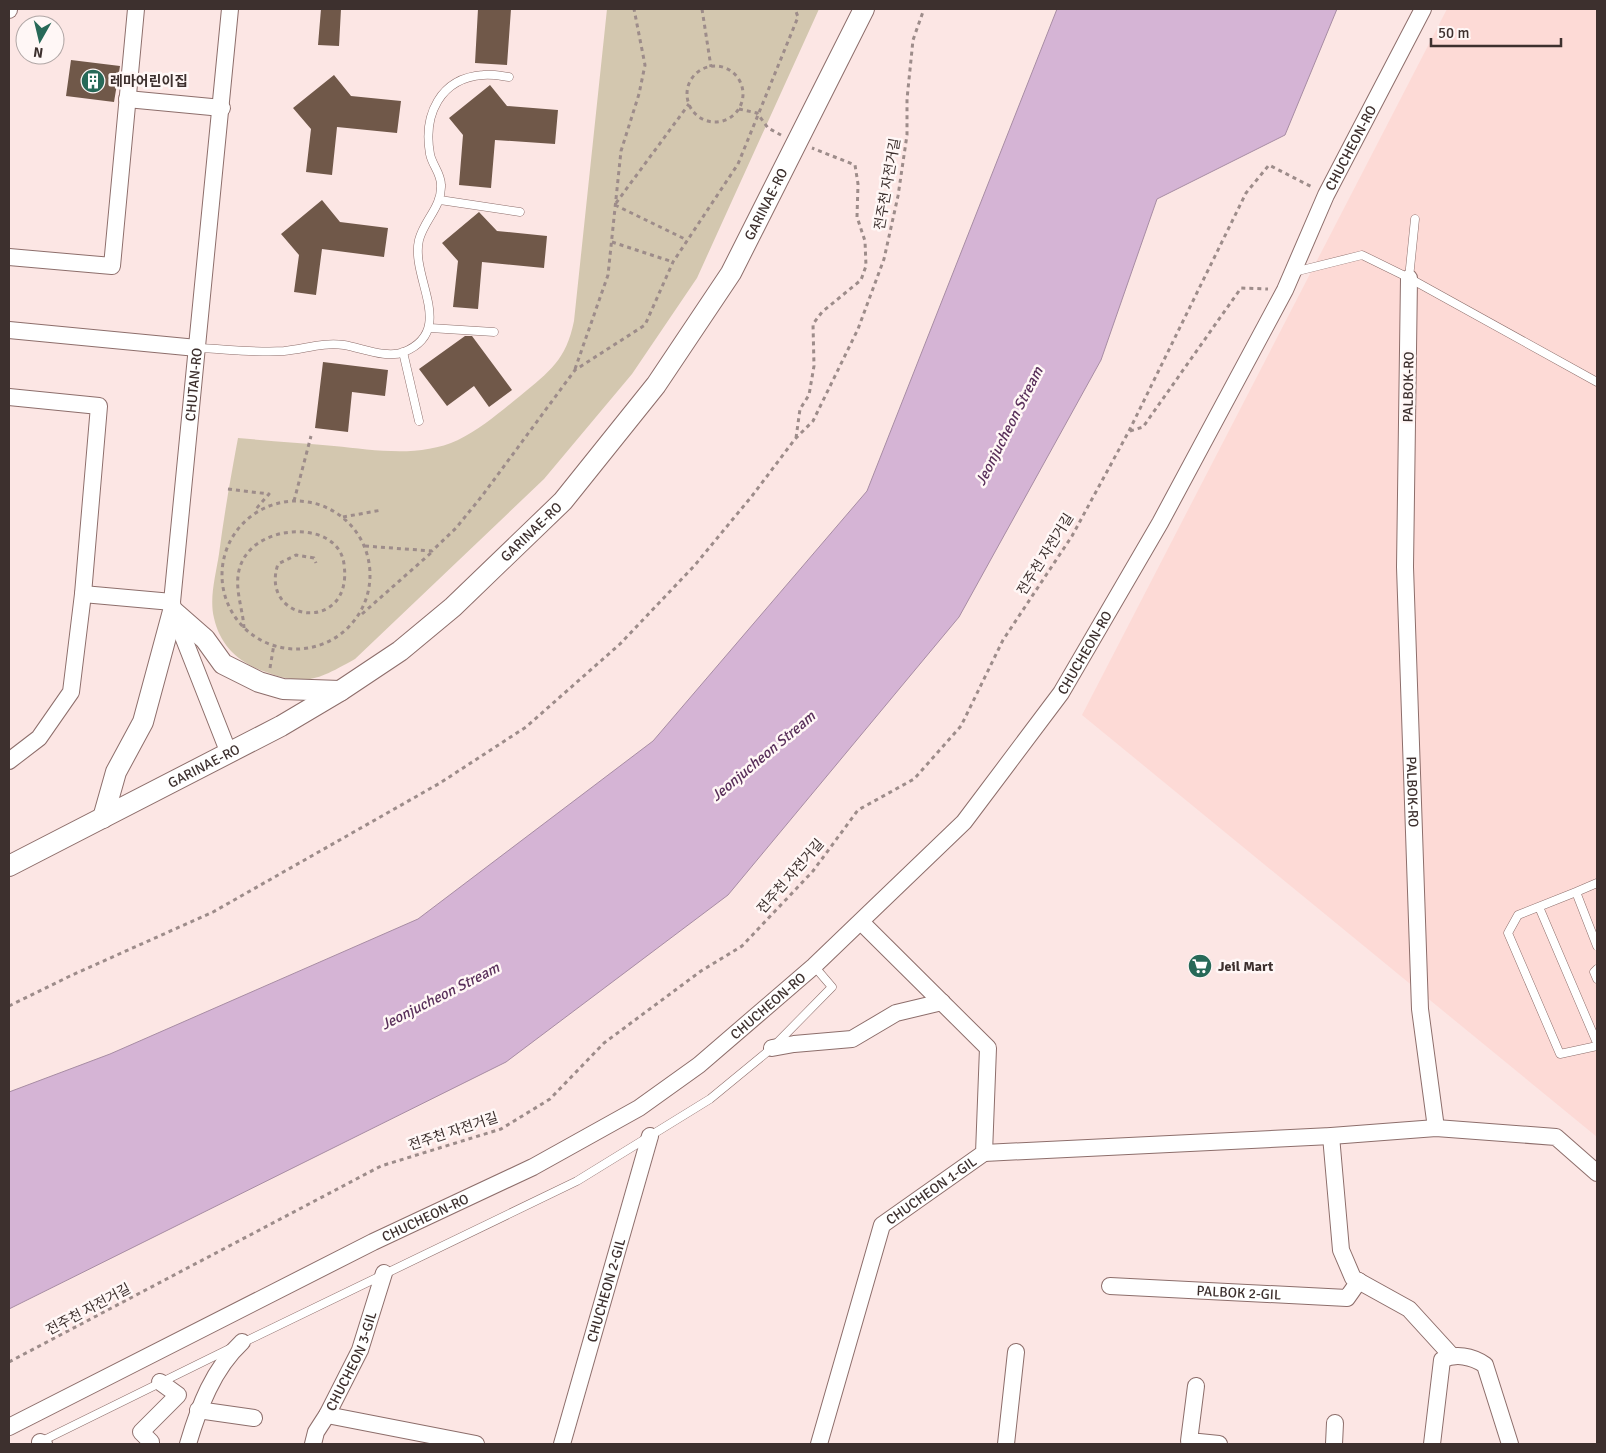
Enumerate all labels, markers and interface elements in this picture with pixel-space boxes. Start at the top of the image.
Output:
north arrow [15,15,65,65]
scale bar [1431,15,1561,47]
text: 50 m [1438,24,1469,42]
text: N [32,43,44,61]
building icon: 레마어린이집 [80,68,106,94]
place label: 레마어린이집 [110,73,187,90]
street label: CHUCHEON-RO [1322,103,1380,194]
street label: 전주천 자전거길 [871,137,904,231]
street label: GARINAE-RO [741,165,791,243]
street label: CHUTAN-RO [182,347,206,422]
street label: PALBOK-RO [1399,351,1418,423]
water label: Jeonjucheon Stream [971,363,1047,488]
street label: GARINAE-RO [497,499,566,565]
street label: 전주천 자전거길 [1014,510,1077,598]
street label: CHUCHEON-RO [1054,608,1116,698]
water label: Jeonjucheon Stream [707,707,820,805]
street label: GARINAE-RO [165,741,243,792]
street label: PALBOK-RO [1402,756,1422,828]
street label: 전주천 자전거길 [753,836,827,917]
supermarket icon: Jeil Mart [1187,953,1213,979]
water label: Jeonjucheon Stream [378,958,503,1034]
place label: Jeil Mart [1218,958,1274,975]
street label: CHUCHEON-RO [727,969,809,1043]
street label: 전주천 자전거길 [406,1109,500,1154]
street label: CHUCHEON 1-GIL [883,1153,980,1229]
street label: CHUCHEON-RO [379,1190,472,1246]
street label: CHUCHEON 2-GIL [583,1236,629,1344]
street label: 전주천 자전거길 [43,1280,133,1339]
street label: PALBOK 2-GIL [1196,1282,1282,1304]
street label: CHUCHEON 3-GIL [322,1309,381,1414]

